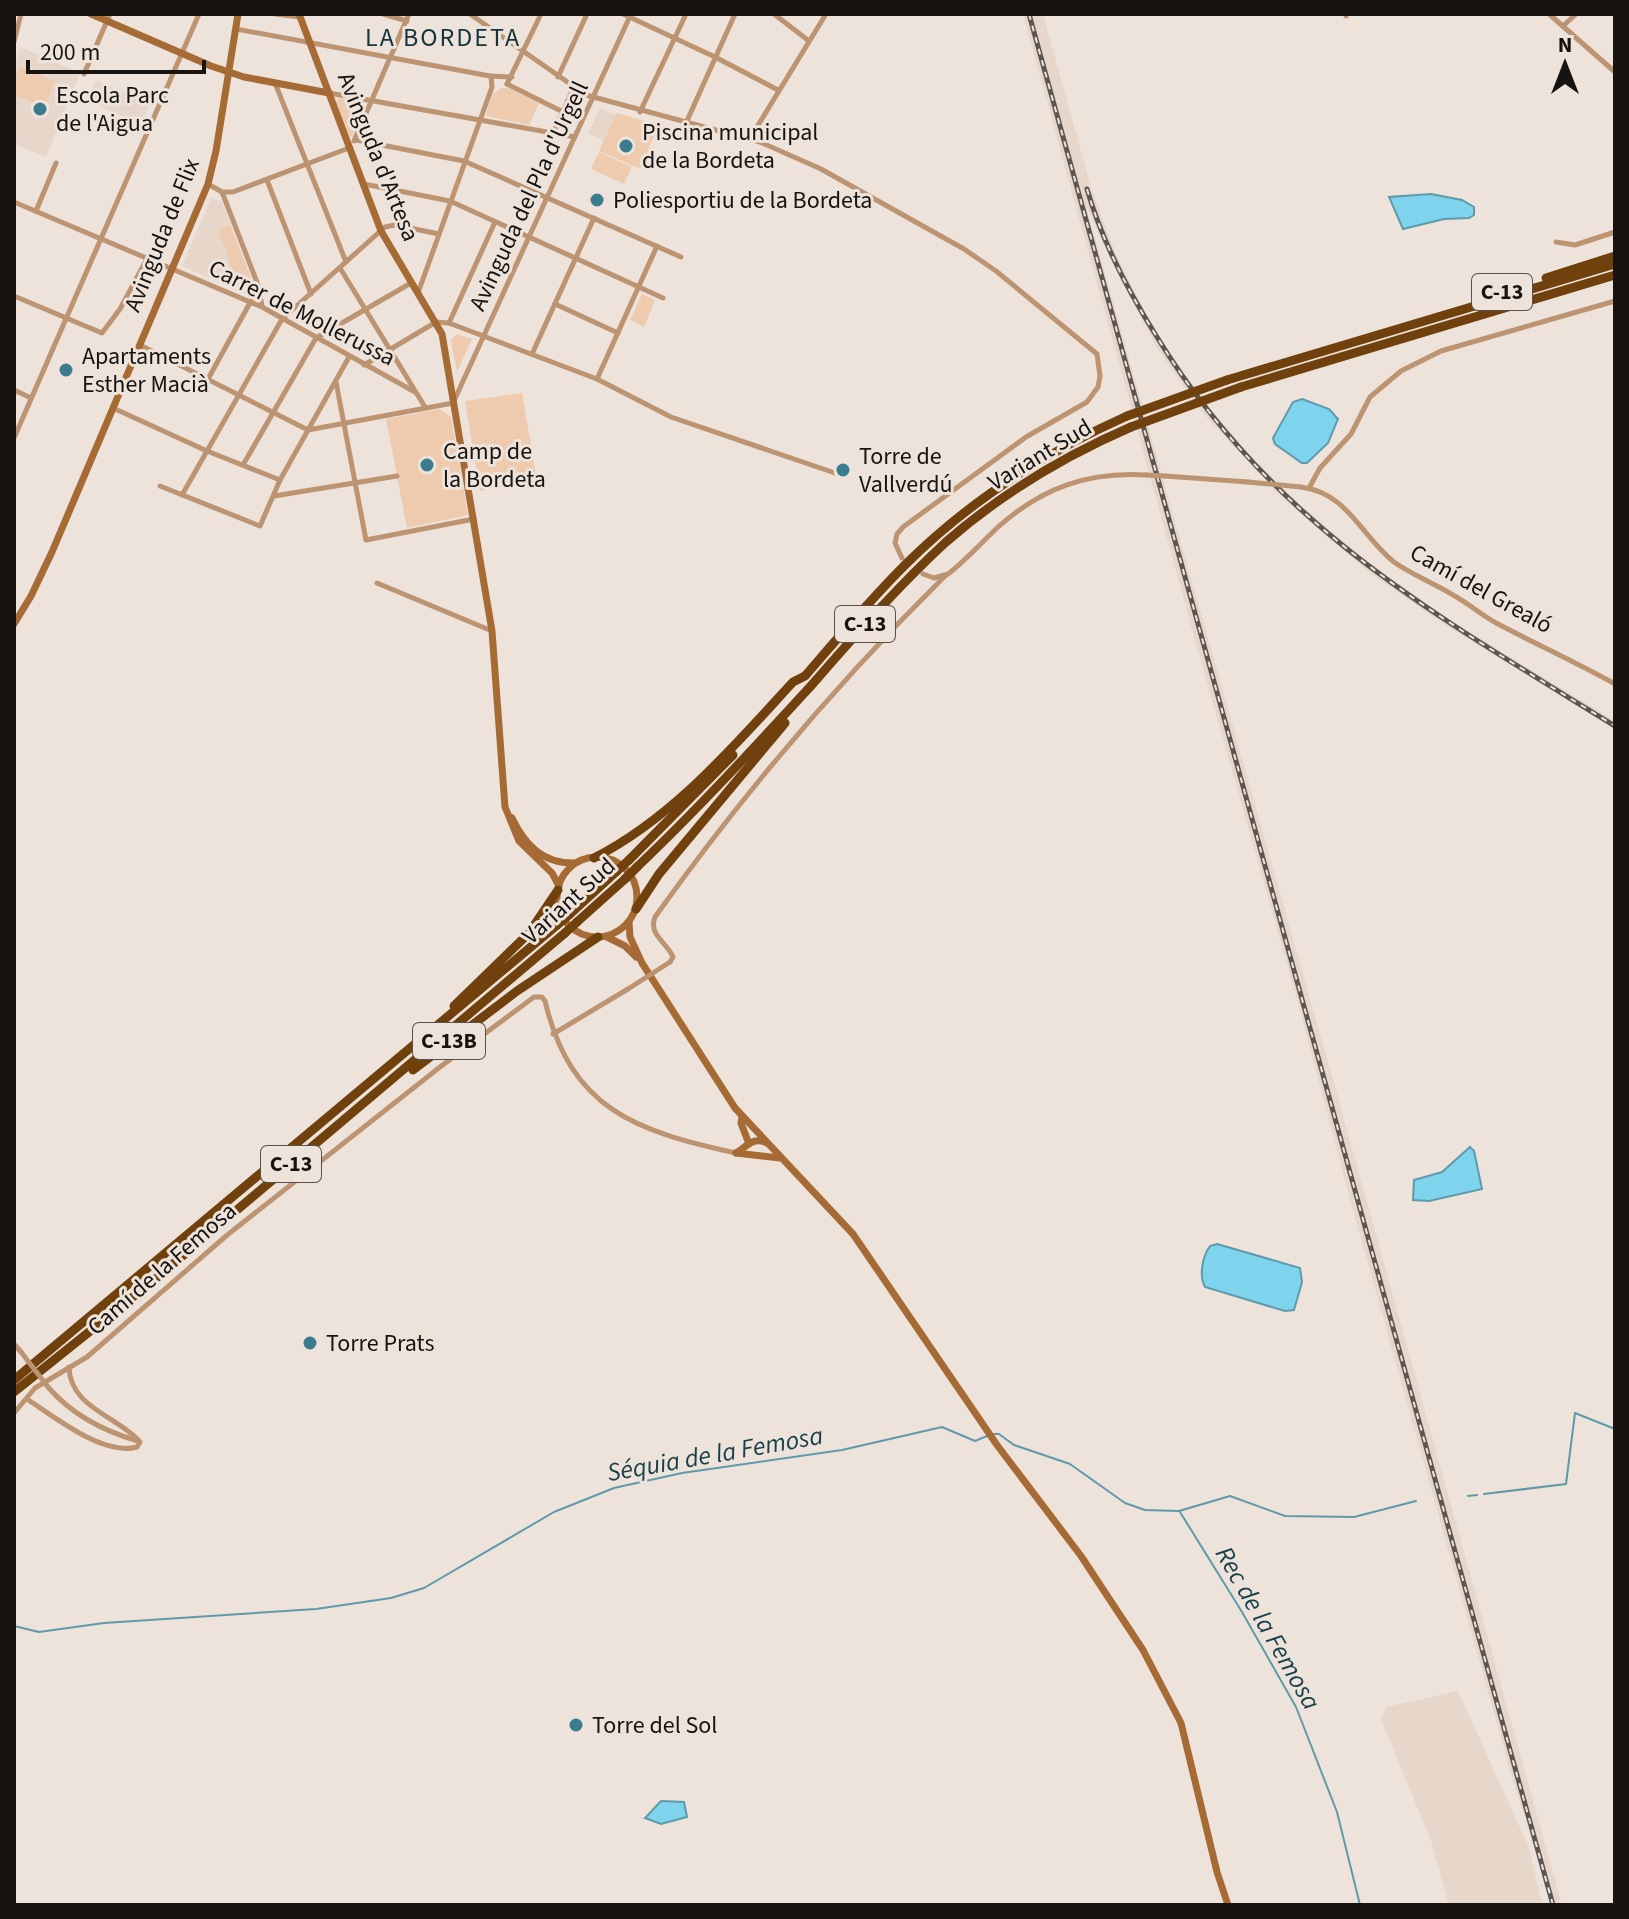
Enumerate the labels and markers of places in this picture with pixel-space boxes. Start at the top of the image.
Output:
place label: Escola Parc de l'Aigua [56,78,169,141]
marker: Escola Parc de l'Aigua [31,100,49,118]
place label: Piscina municipal de la Bordeta [642,115,818,178]
marker: Piscina municipal de la Bordeta [617,137,635,155]
place label: Poliesportiu de la Bordeta [613,183,872,218]
marker: Poliesportiu de la Bordeta [588,191,606,209]
place label: Apartaments Esther Macià [82,339,211,402]
marker: Apartaments Esther Macià [57,361,75,379]
place label: Camp de la Bordeta [443,434,546,497]
place label: Torre de Vallverdú [859,439,953,502]
marker: Camp de la Bordeta [418,456,436,474]
marker: Torre de Vallverdú [834,461,852,479]
place label: Torre Prats [326,1326,434,1361]
marker: Torre Prats [301,1334,319,1352]
place label: Torre del Sol [592,1708,718,1743]
marker: Torre del Sol [567,1716,585,1734]

